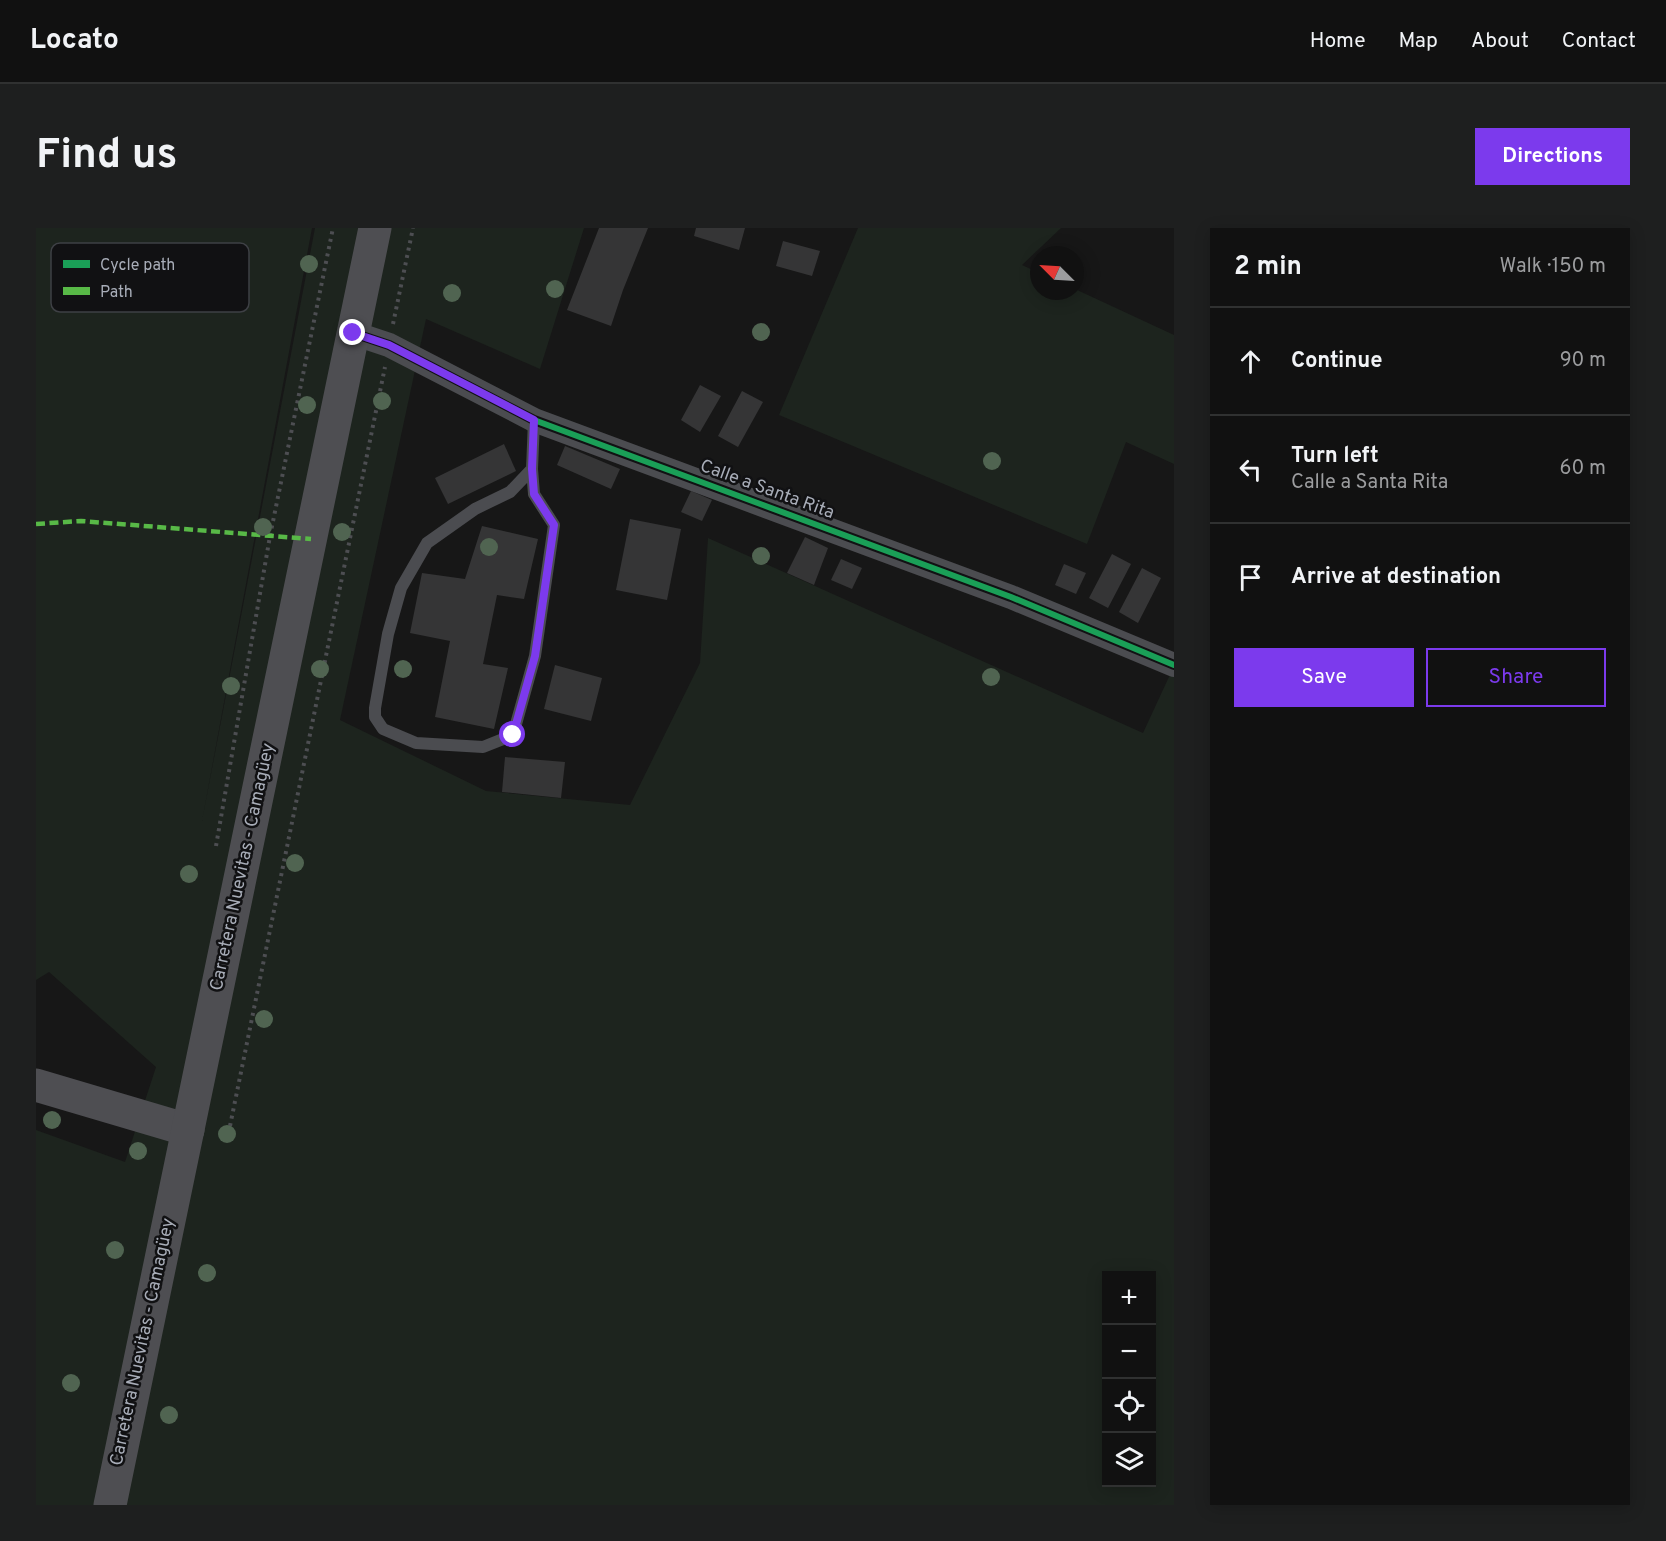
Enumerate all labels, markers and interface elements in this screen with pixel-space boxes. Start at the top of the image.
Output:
text: Locato [30,23,119,59]
text: Home [1310,28,1366,55]
text: Map [1399,28,1438,55]
text: About [1471,28,1529,55]
text: Contact [1562,28,1636,55]
button: Directions [1475,128,1630,185]
text: Find us [36,130,177,183]
legend [51,243,249,312]
north arrow [1030,246,1084,300]
text: 2 min [1234,251,1302,284]
text: Walk · 150 m [1500,254,1606,280]
text: Cycle path [100,256,175,276]
text: Path [100,283,133,303]
route end [339,319,365,345]
icon: ahead [1234,345,1267,378]
text: Continue [1291,348,1382,375]
text: 90 m [1560,348,1606,374]
text: Turn left [1291,443,1379,470]
icon: left [1234,453,1267,486]
street label: Calle a Santa Rita [697,455,837,525]
text: 60 m [1560,456,1606,482]
text: Calle a Santa Rita [1291,470,1448,496]
icon: arrive [1234,561,1267,594]
text: Arrive at destination [1291,564,1501,591]
button: Save [1234,648,1414,707]
button: Share [1426,648,1606,707]
route start [499,721,525,747]
street label: Carretera Nuevitas - Camagüey [205,741,281,993]
street label: Carretera Nuevitas - Camagüey [105,1216,181,1468]
map controls [1102,1271,1156,1487]
button: + [1102,1271,1156,1325]
button: − [1102,1325,1156,1379]
button: locate [1102,1379,1156,1433]
button: layers [1102,1433,1156,1487]

